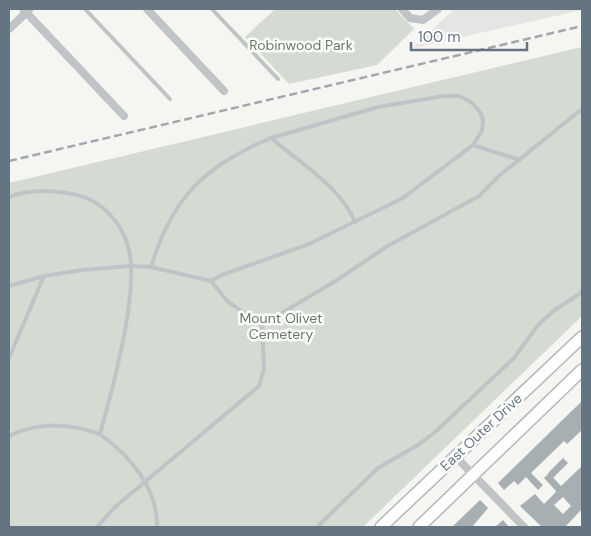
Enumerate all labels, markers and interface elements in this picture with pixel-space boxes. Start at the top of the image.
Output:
scale bar [411,20,527,52]
text: 100 m [418,27,461,47]
park label: Robinwood Park [249,36,353,54]
park label: Mount Olivet Cemetery [240,309,322,343]
street label: East Outer Drive [436,389,526,475]

